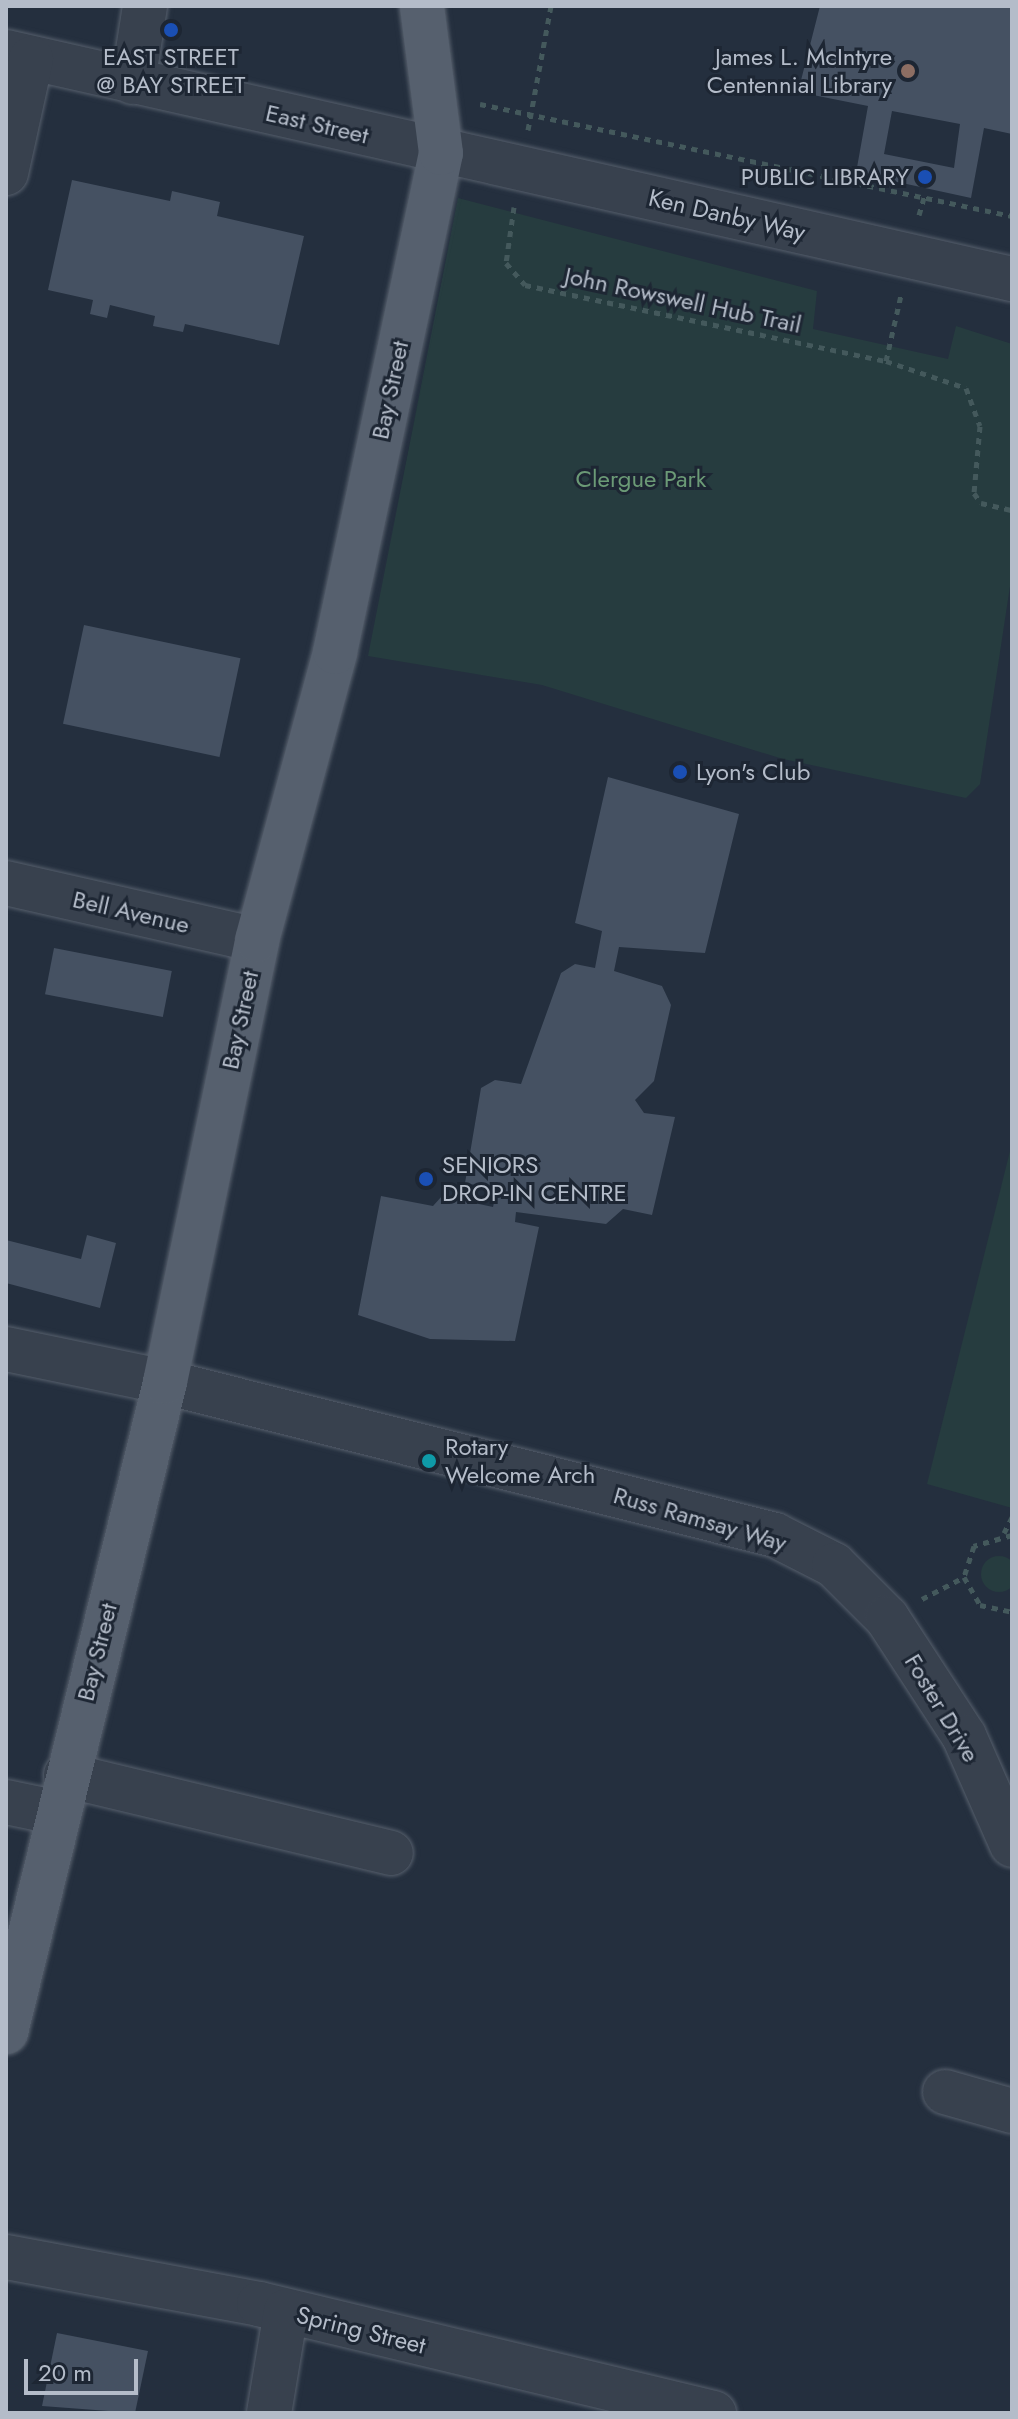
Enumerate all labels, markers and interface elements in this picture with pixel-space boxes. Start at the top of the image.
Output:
marker: EAST STREET @ BAY STREET [162,21,180,39]
place label: EAST STREET @ BAY STREET [97,43,245,99]
place label: James L. McIntyre Centennial Library [707,43,892,99]
marker: James L. McIntyre Centennial Library [899,62,917,80]
street label: East Street [263,98,371,150]
place label: PUBLIC LIBRARY [741,163,909,191]
marker: PUBLIC LIBRARY [916,168,934,186]
street label: Ken Danby Way [646,183,808,247]
street label: John Rowswell Hub Trail [562,261,804,339]
street label: Bay Street [366,338,414,442]
park label: Clergue Park [576,465,706,493]
place label: Lyon's Club [696,758,810,786]
marker: Lyon's Club [671,763,689,781]
street label: Bell Avenue [70,885,192,939]
street label: Bay Street [216,968,264,1072]
place label: SENIORS DROP-IN CENTRE [442,1151,627,1207]
marker: SENIORS DROP-IN CENTRE [417,1170,435,1188]
place label: Rotary Welcome Arch [445,1433,595,1489]
marker: Rotary Welcome Arch [420,1452,438,1470]
street label: Russ Ramsay Way [610,1481,790,1557]
street label: Bay Street [71,1600,123,1704]
street label: Foster Drive [899,1649,985,1767]
street label: Spring Street [293,2300,429,2360]
scale bar [28,2343,142,2393]
text: 20 m [38,2355,92,2390]

